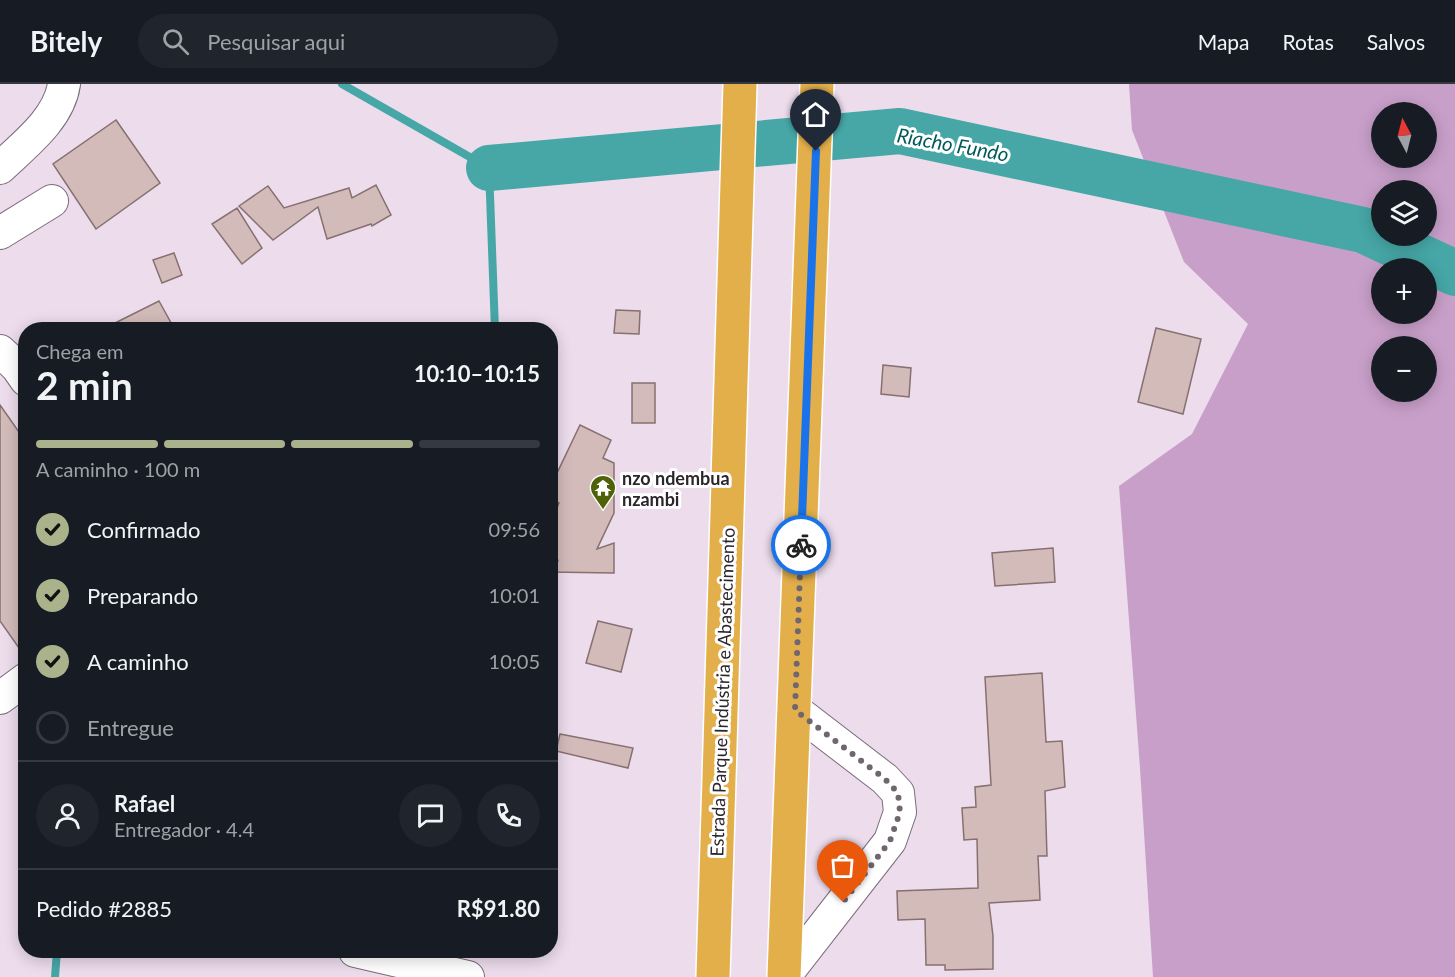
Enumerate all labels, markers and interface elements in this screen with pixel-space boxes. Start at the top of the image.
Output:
search box [138,14,558,68]
text: Bitely [30,24,102,58]
icon: search [159,25,192,58]
text: Pesquisar aqui [207,28,345,55]
text: Mapa [1198,29,1250,54]
text: Rotas [1283,29,1334,54]
text: Salvos [1367,29,1425,54]
pin [790,89,841,151]
icon: home [799,98,832,131]
north arrow [1371,102,1437,168]
map controls [1371,102,1437,402]
water label: Riacho Fundo [895,122,1011,166]
button: layers [1371,180,1437,246]
button: + [1371,258,1437,324]
button: − [1371,336,1437,402]
text: Chega em [36,339,124,363]
text: 10:10–10:15 [414,360,540,387]
text: 2 min [36,362,133,408]
text: A caminho · 100 m [36,457,200,481]
place label: nzo ndembua nzambi [622,467,730,510]
temple icon: nzo ndembua nzambi [588,473,618,511]
icon: check [36,513,69,546]
courier [771,515,831,575]
text: Confirmado [87,516,200,543]
text: 09:56 [489,517,540,541]
street label: Estrada Parque Indústria e Abastecimento [705,527,739,857]
icon: bike [785,529,818,562]
icon: check [36,579,69,612]
text: Preparando [87,582,198,609]
text: 10:01 [489,583,540,607]
icon: check [36,645,69,678]
text: A caminho [87,648,189,675]
text: 10:05 [489,649,540,673]
text: Entregue [87,714,174,741]
button: person [36,784,99,847]
button: chat [399,784,462,847]
button: phone [477,784,540,847]
text: Rafael [114,790,175,817]
text: Entregador · 4.4 [114,817,254,841]
pin [817,840,868,902]
icon: bag [826,849,859,882]
text: Pedido #2885 [36,895,172,922]
text: R$91.80 [457,895,540,922]

